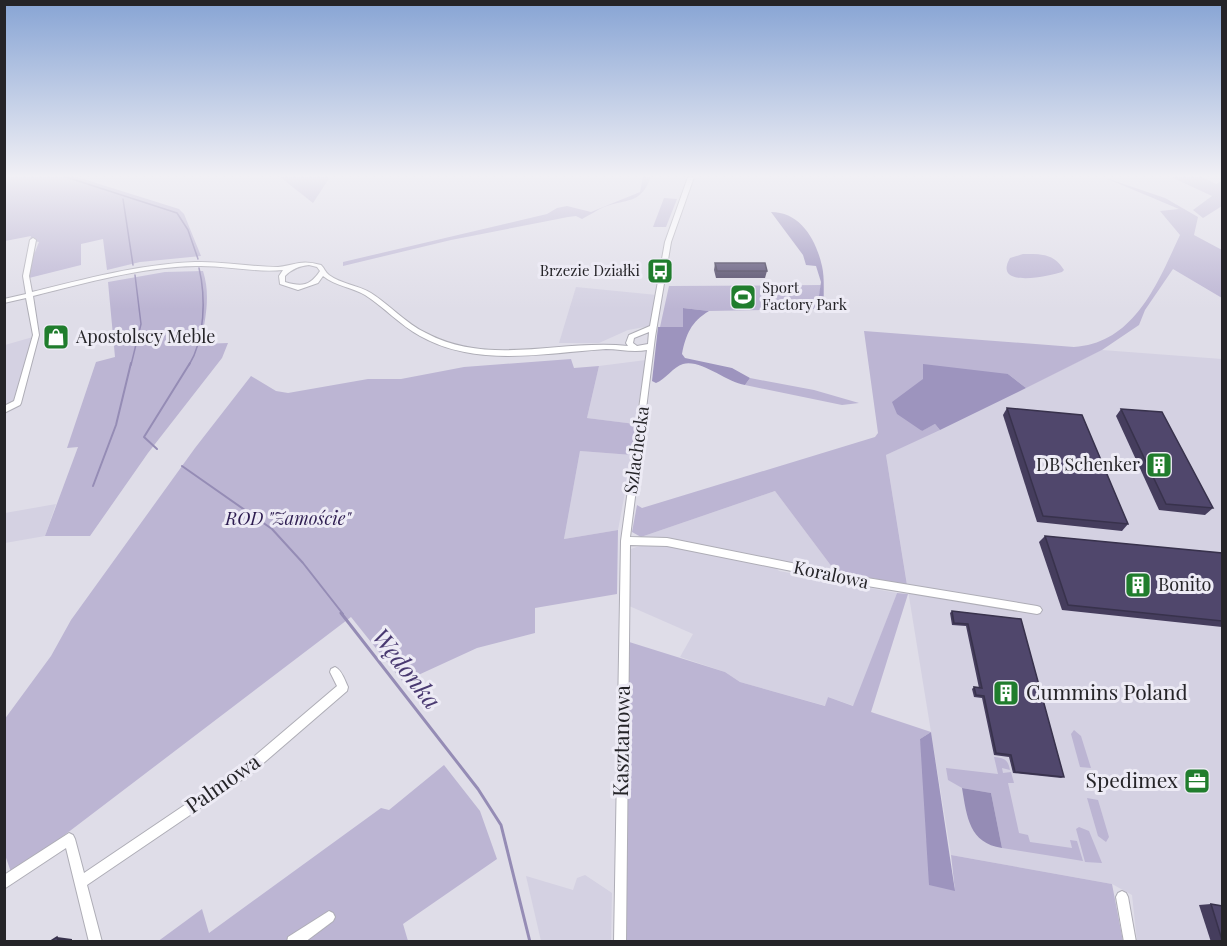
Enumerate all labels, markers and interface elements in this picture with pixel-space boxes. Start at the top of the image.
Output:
bus stop icon: Brzezie Działki [645,256,675,286]
place label: Brzezie Działki [540,260,641,280]
place label: Sport Factory Park [762,277,848,314]
sports icon: Sport Factory Park [728,282,758,312]
shop icon: Apostolscy Meble [41,322,71,352]
place label: Apostolscy Meble [75,324,215,348]
street label: Szlachecka [618,404,654,495]
building icon: DB Schenker [1144,450,1174,480]
place label: DB Schenker [1036,452,1140,476]
park label: ROD "Zamoście" [224,506,352,530]
street label: Koralowa [792,554,871,594]
building icon: Bonito [1123,570,1153,600]
place label: Bonito [1158,572,1211,596]
water label: Wędonka [366,621,449,715]
place label: Cummins Poland [1026,677,1188,705]
building icon: Cummins Poland [991,678,1021,708]
street label: Kasztanowa [605,684,635,797]
street label: Palmowa [179,746,265,818]
place label: Spedimex [1086,765,1178,793]
office icon: Spedimex [1182,766,1212,796]

